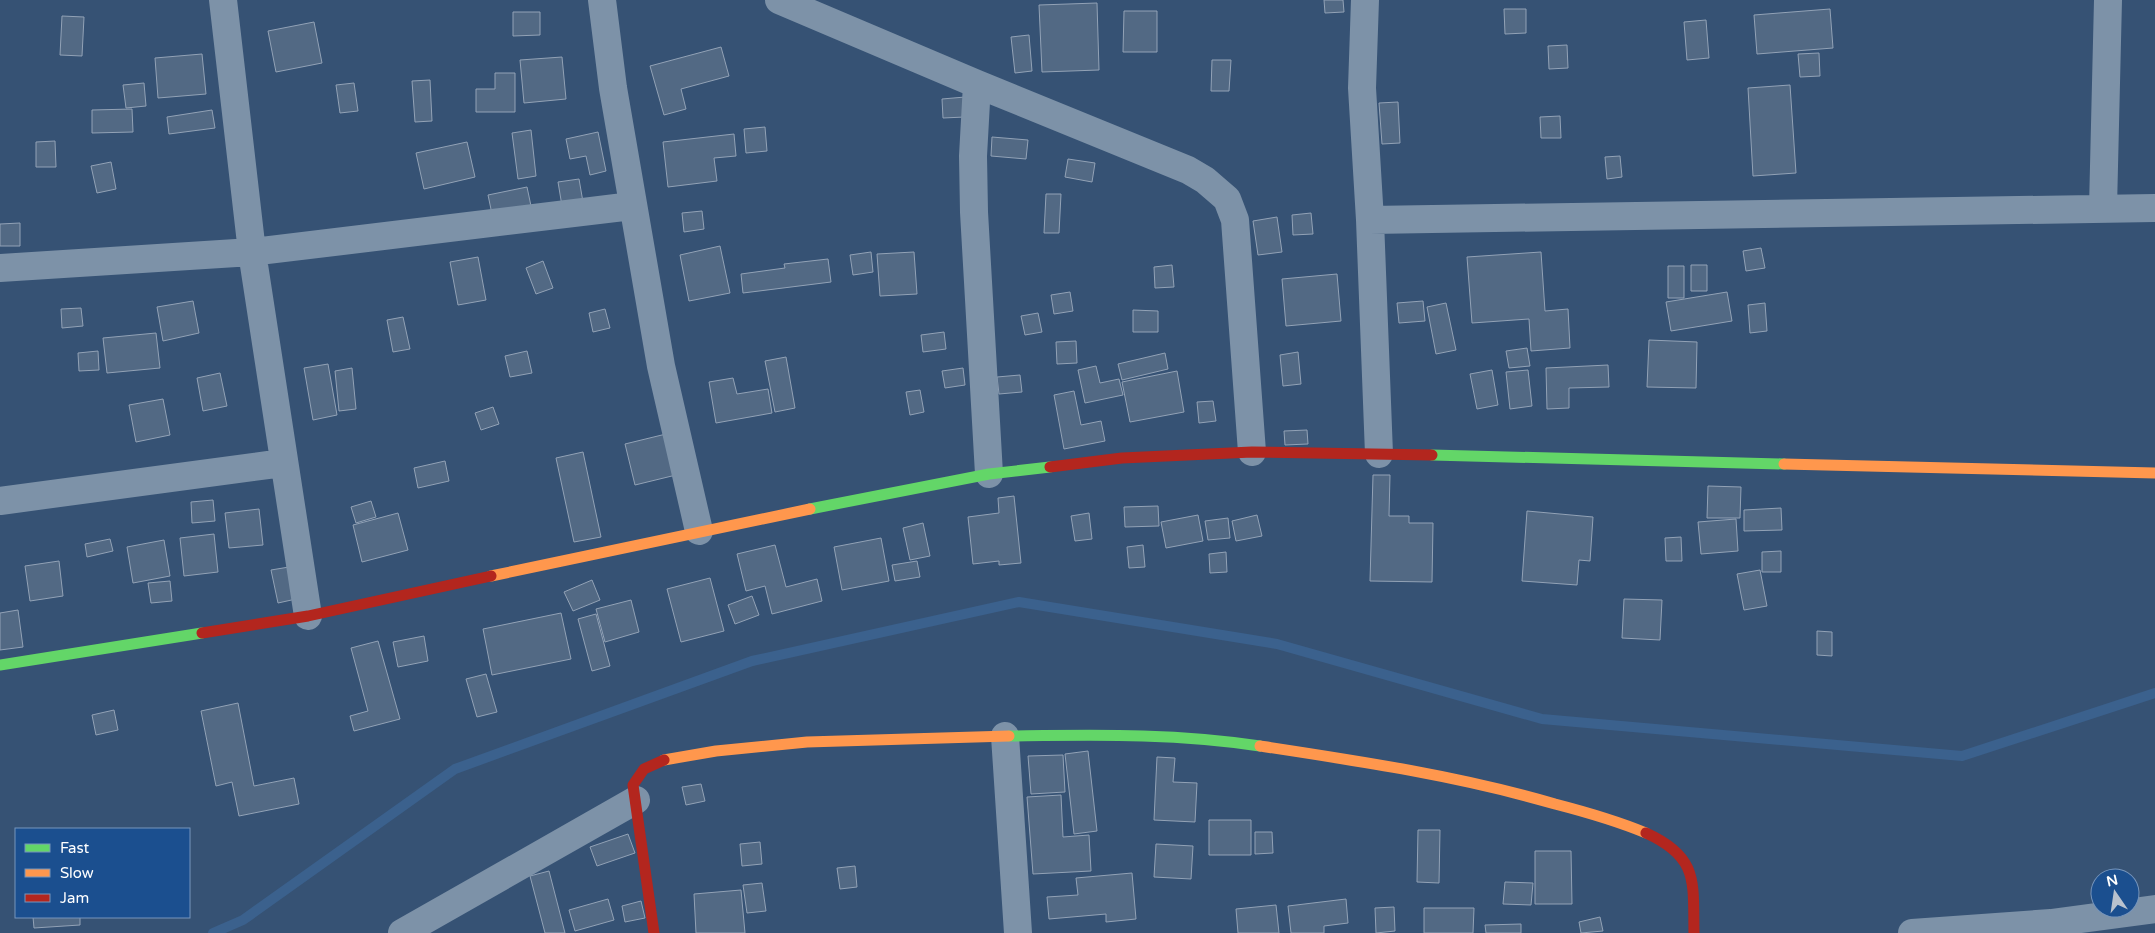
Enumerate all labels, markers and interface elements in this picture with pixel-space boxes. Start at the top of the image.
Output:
legend [15,828,190,918]
text: Fast [60,839,90,857]
text: Slow [60,864,94,882]
north arrow [2090,868,2140,918]
text: N [2105,871,2120,890]
text: Jam [60,889,89,907]

